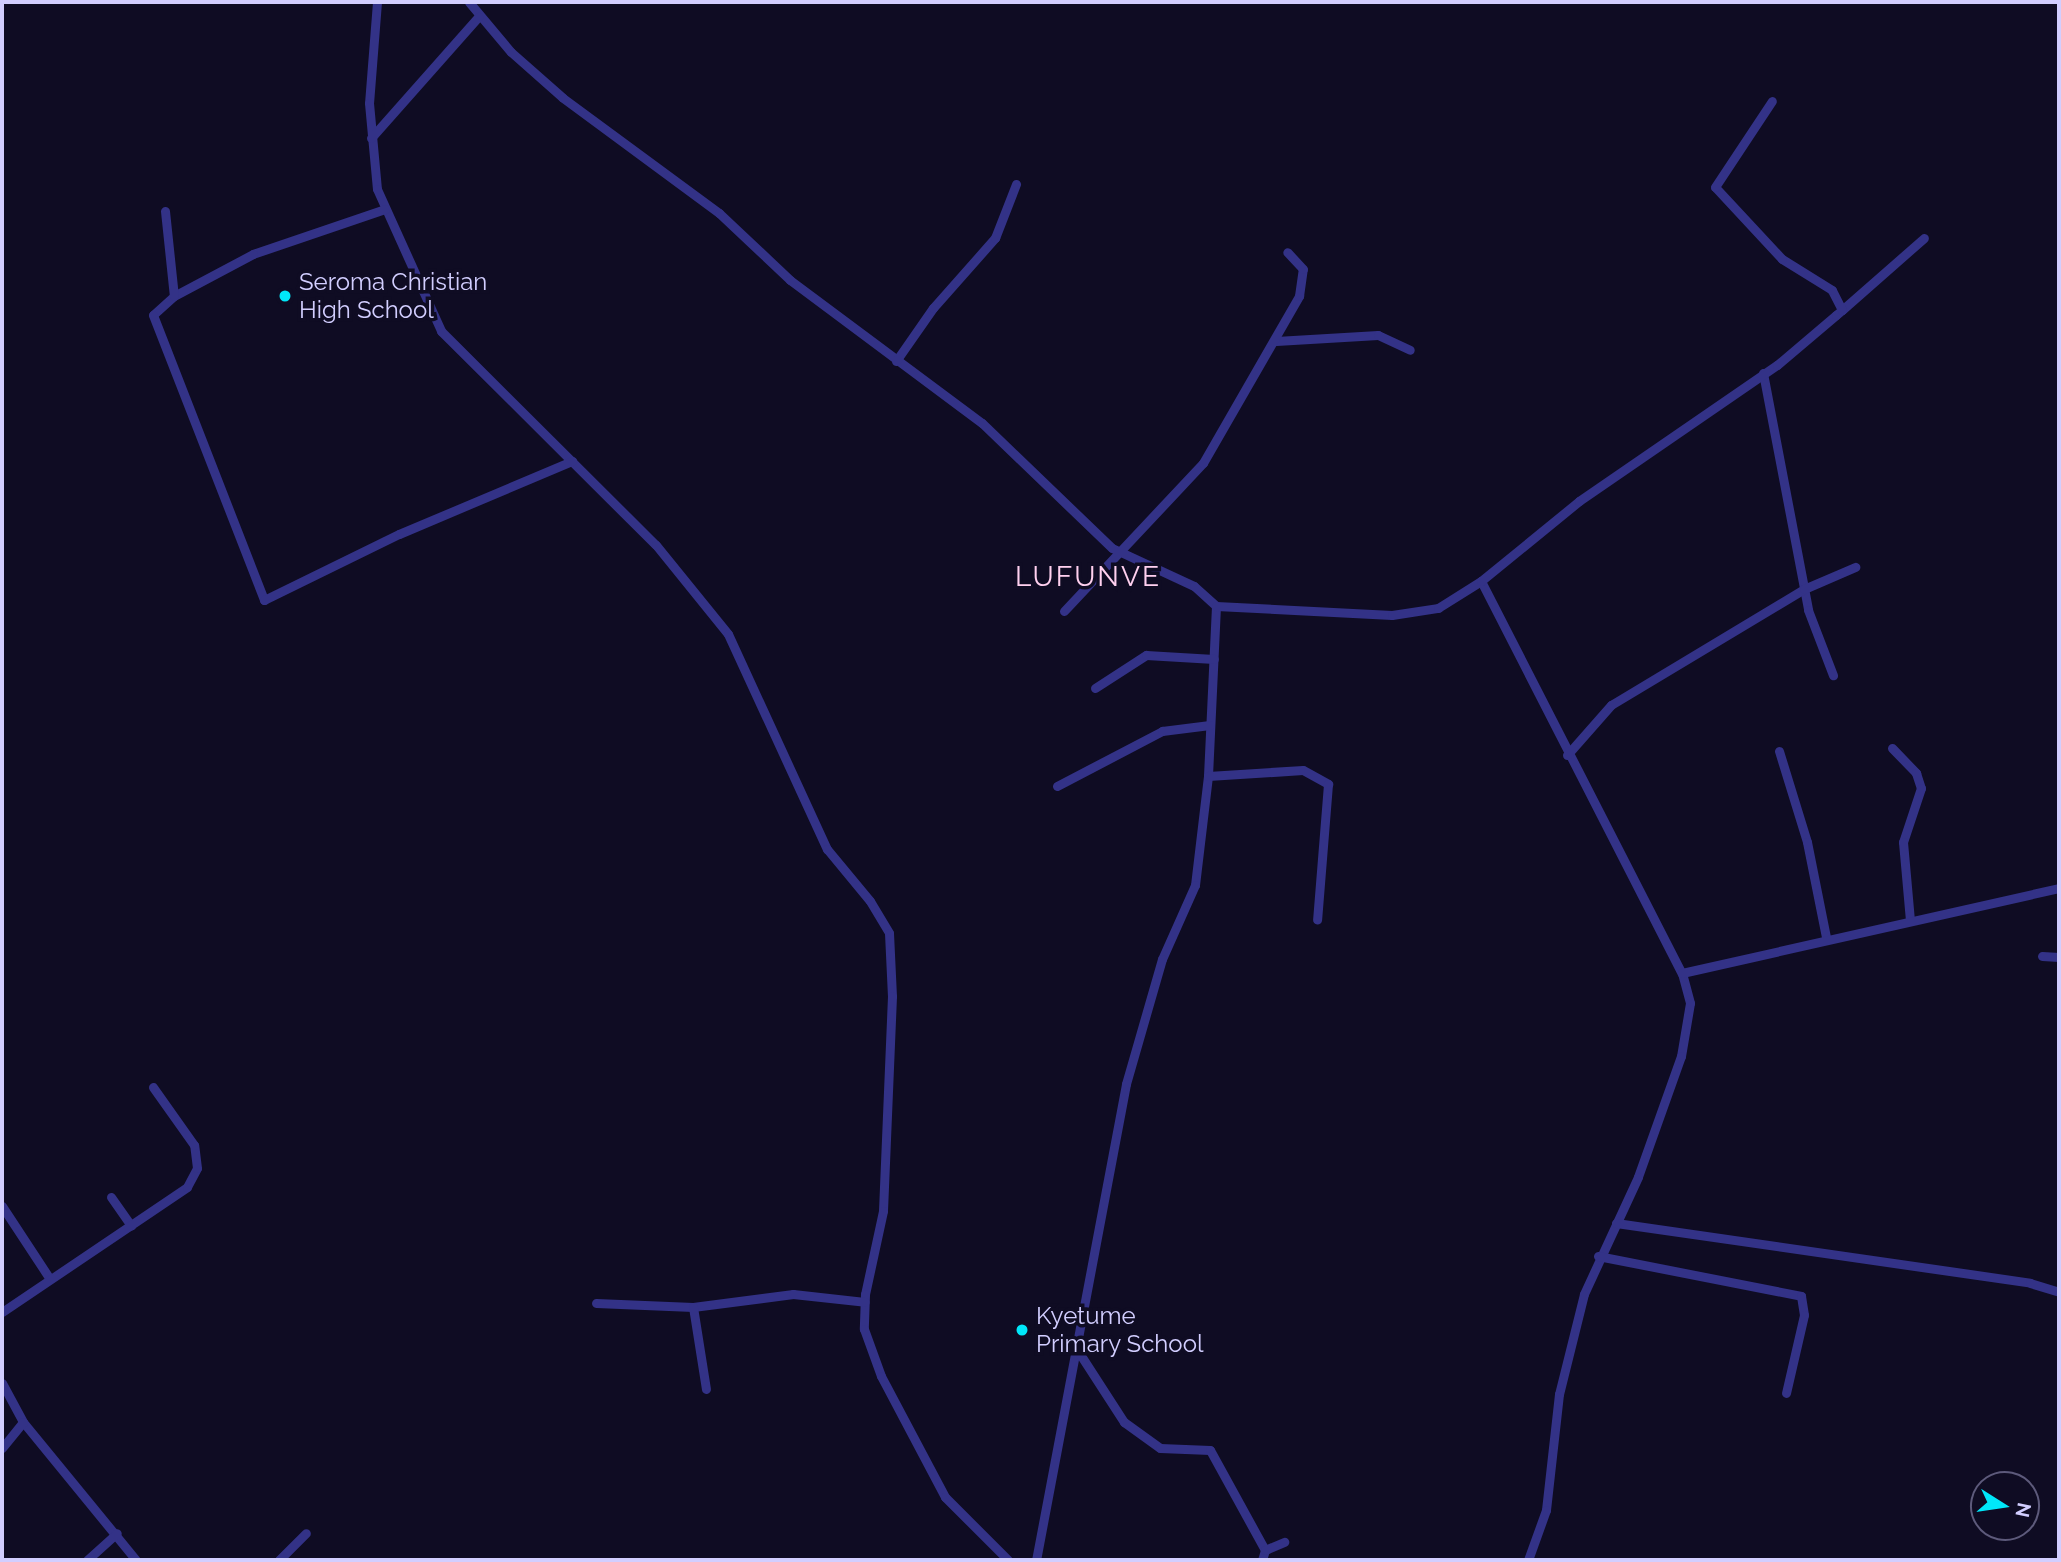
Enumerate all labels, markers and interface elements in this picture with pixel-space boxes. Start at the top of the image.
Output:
place label: Seroma Christian High School [299,268,487,324]
marker: Seroma Christian High School [277,288,293,304]
district label: LUFUNVE [1016,560,1160,594]
place label: Kyetume Primary School [1036,1302,1204,1358]
marker: Kyetume Primary School [1014,1322,1030,1338]
north arrow [1970,1471,2040,1541]
text: N [2011,1501,2036,1519]

